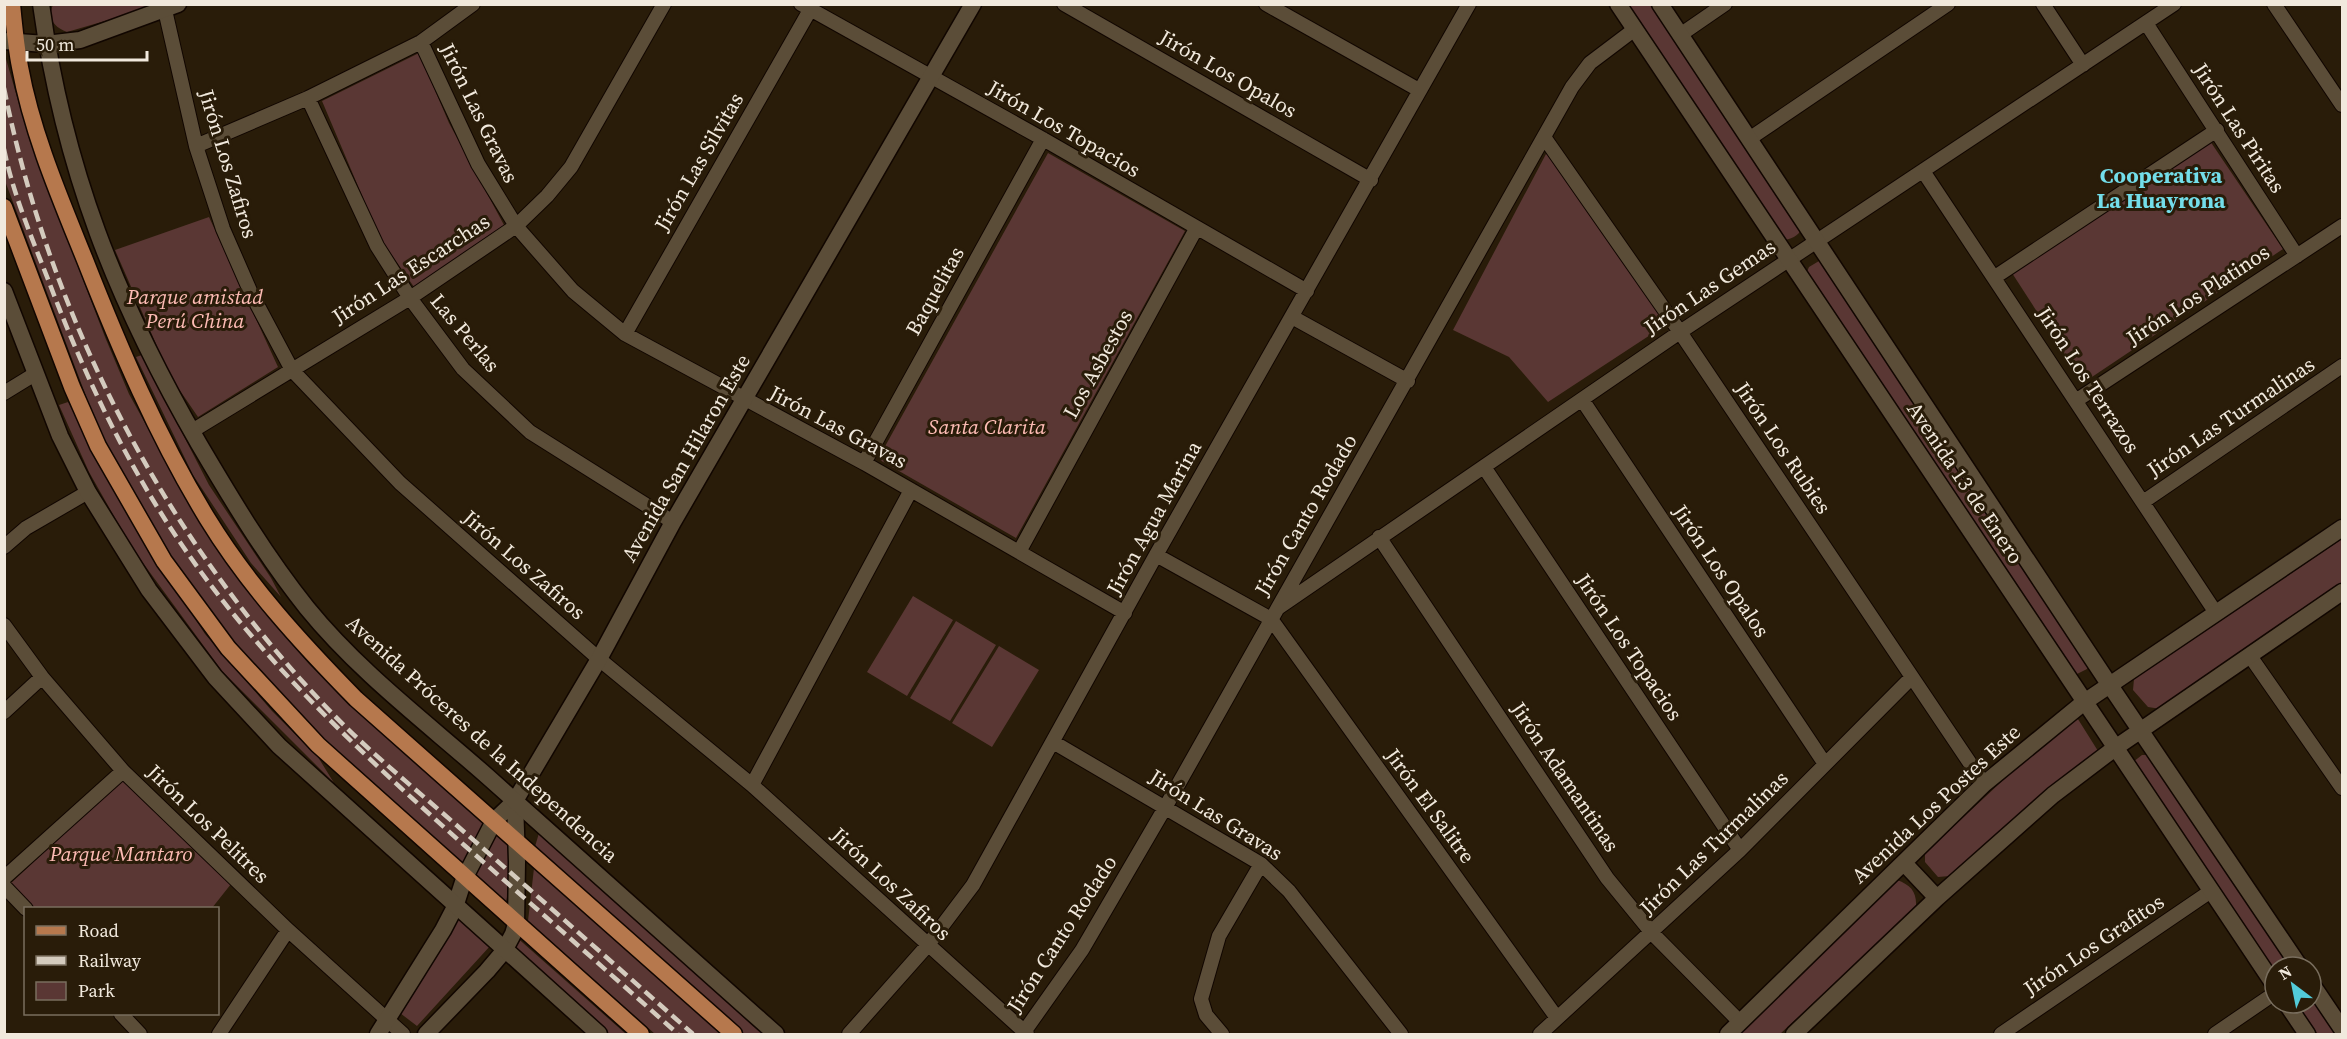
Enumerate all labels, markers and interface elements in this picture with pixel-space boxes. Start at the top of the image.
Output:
street label: Jirón Los Opalos [1153,22,1302,125]
scale bar [27,24,147,62]
text: 50 m [36,32,74,57]
street label: Jirón Las Gravas [433,37,526,188]
street label: Jirón Las Piritas [2186,56,2292,198]
street label: Jirón Los Topacios [982,73,1146,184]
street label: Jirón Los Zafiros [192,85,265,242]
street label: Jirón Las Silvitas [647,87,750,237]
district label: Cooperativa La Huayrona [2097,160,2226,215]
street label: Jirón Las Escarchas [325,207,495,331]
street label: Jirón Las Gemas [1637,232,1781,342]
street label: Jirón Los Platinos [2120,237,2275,352]
street label: Baquelitas [898,241,971,340]
park label: Parque amistad Perú China [126,282,263,335]
street label: Las Perlas [424,287,507,378]
street label: Jirón Los Terrazos [2029,300,2147,459]
street label: Los Asbestos [1056,304,1139,423]
street label: Avenida San Hilaron Este [614,349,757,567]
street label: Jirón Las Turmalinas [2140,350,2320,484]
street label: Jirón Los Rubies [1728,375,1838,520]
street label: Jirón Las Gravas [763,378,912,475]
street label: Avenida 13 de Enero [1900,396,2030,569]
park label: Santa Clarita [928,412,1046,441]
street label: Jirón Canto Rodado [1247,429,1364,602]
street label: Jirón Agua Marina [1099,435,1208,601]
street label: Jirón Los Opalos [1666,498,1777,643]
street label: Jirón Los Zafiros [456,502,592,626]
street label: Jirón Los Topacios [1569,566,1690,726]
street label: Avenida Próceres de la Independencia [340,608,625,869]
street label: Jirón Adamantinas [1504,695,1626,857]
street label: Avenida Los Postes Este [1845,718,2026,890]
street label: Jirón El Salitre [1378,741,1482,869]
street label: Jirón Los Pelitres [140,757,276,890]
street label: Jirón Las Gravas [1143,761,1289,867]
street label: Jirón Las Turmalinas [1632,764,1794,922]
street label: Jirón Los Zafiros [824,820,958,947]
park label: Parque Mantaro [48,839,193,868]
street label: Jirón Canto Rodado [999,849,1123,1019]
street label: Jirón Los Grafitos [2017,887,2170,1003]
legend [24,907,219,1015]
text: Road [78,918,119,943]
text: Railway [78,948,142,973]
north arrow [2263,955,2323,1015]
text: N [2274,960,2296,985]
text: Park [78,978,115,1003]

